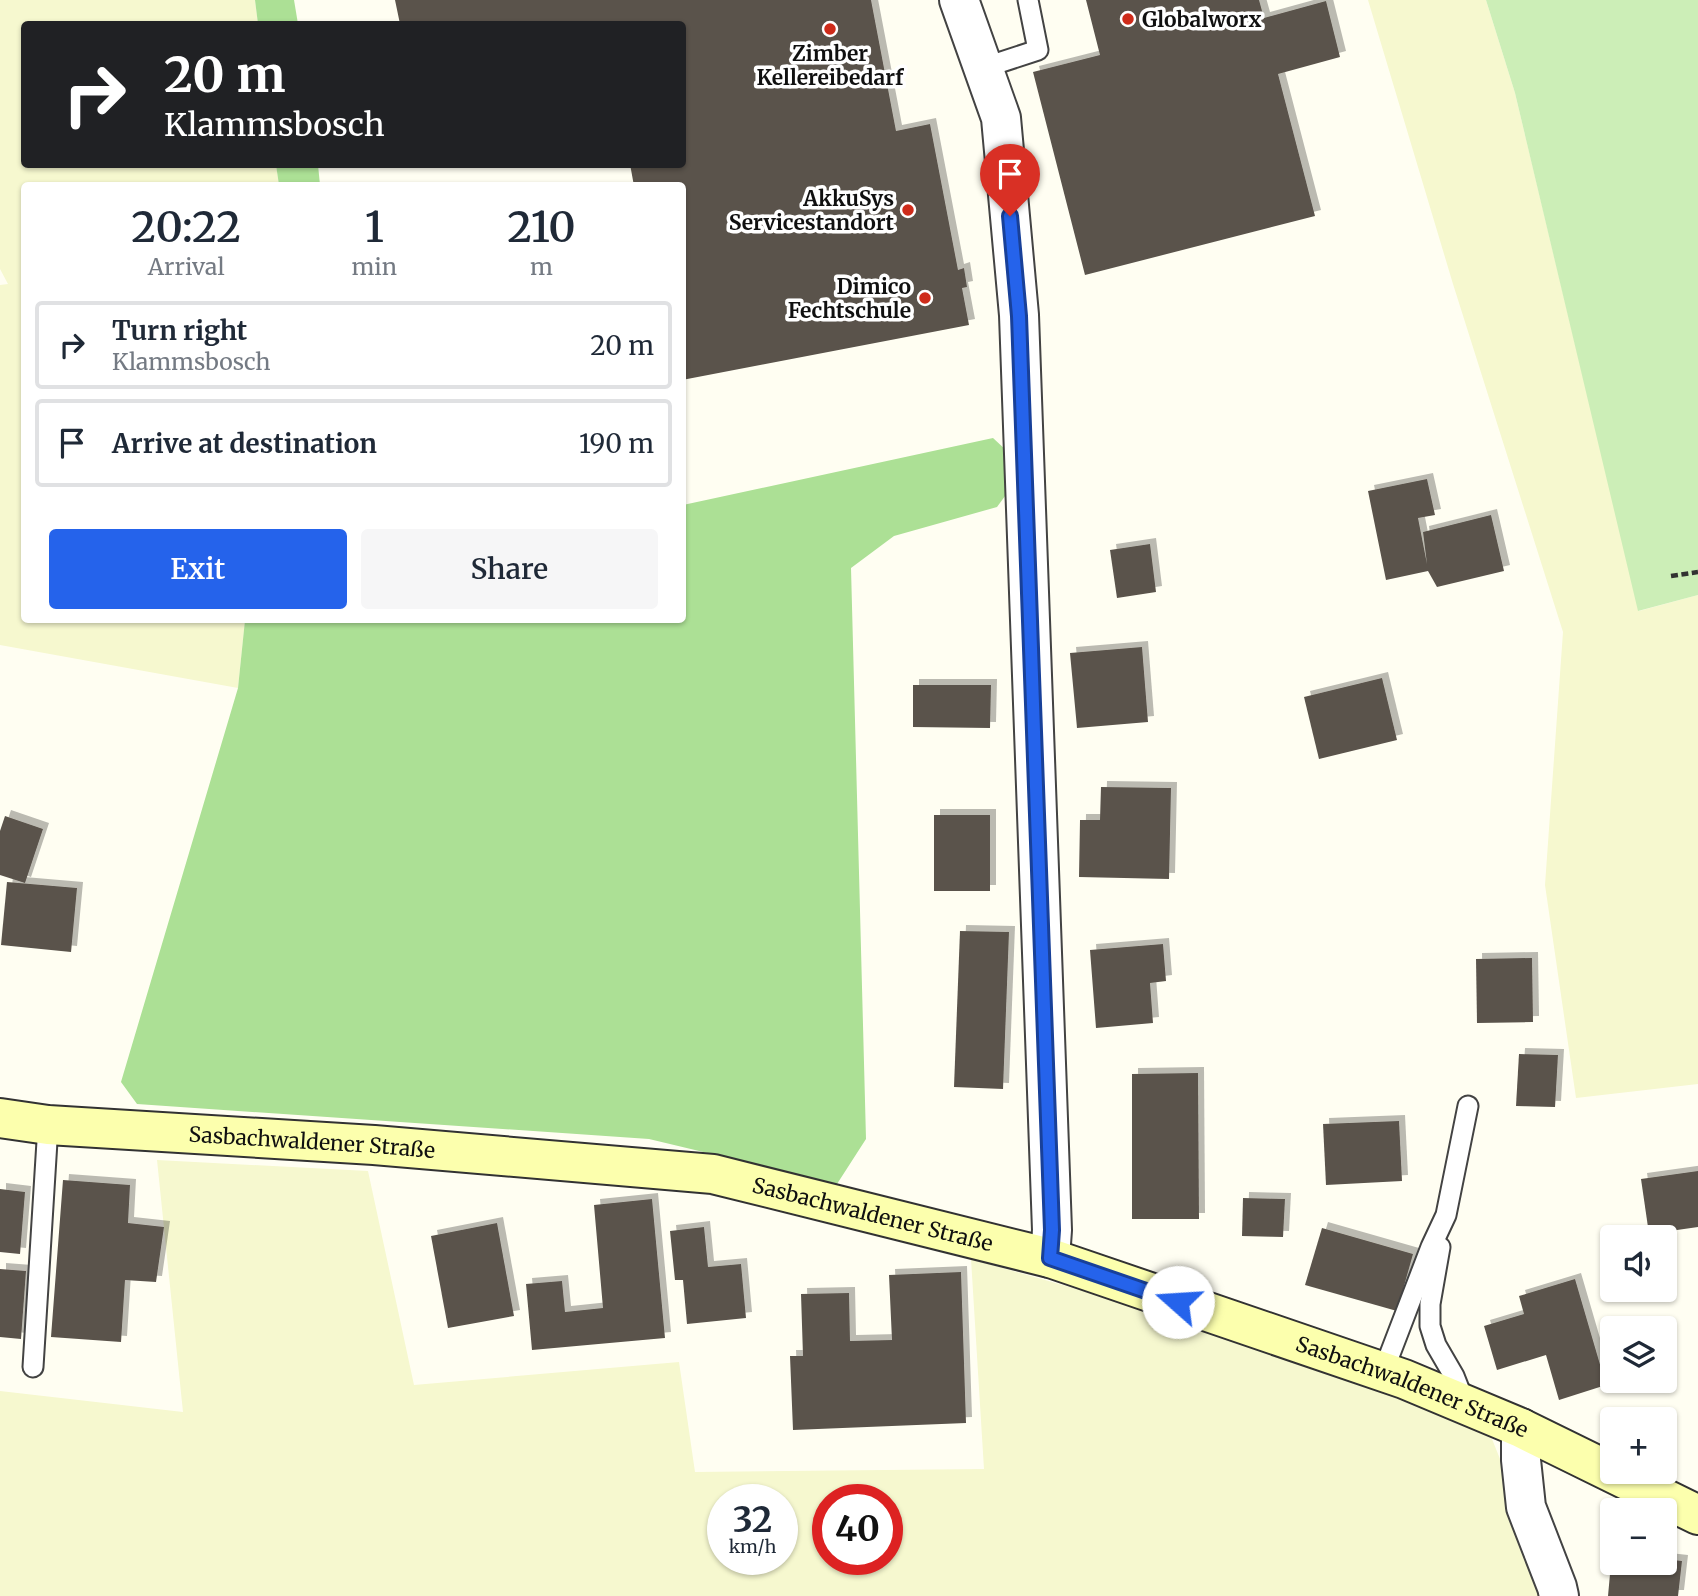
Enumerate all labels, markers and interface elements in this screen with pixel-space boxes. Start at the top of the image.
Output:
place label: Globalworx [1142,6,1261,33]
marker: Globalworx [1120,11,1136,27]
marker: Zimber Kellereibedarf [822,21,838,37]
place label: Zimber Kellereibedarf [757,40,905,91]
text: 20 m [164,44,285,105]
icon: right [49,49,140,140]
text: Klammsbosch [164,105,385,145]
pin [980,144,1040,216]
icon: arrive [991,155,1029,193]
place label: AkkuSys Servicestandort [729,185,895,236]
text: 20:22 [131,201,241,253]
text: 1 [365,201,384,253]
text: 210 [507,201,576,253]
marker: AkkuSys Servicestandort [900,202,916,218]
text: Arrival [148,252,225,281]
text: min [351,252,397,281]
text: m [530,252,553,281]
place label: Dimico Fechtschule [788,273,911,324]
marker: Dimico Fechtschule [917,290,933,306]
text: Turn right [112,314,247,347]
icon: right [53,326,91,364]
text: 20 m [590,329,654,362]
text: Klammsbosch [112,347,271,376]
icon: arrive [53,424,91,462]
text: Arrive at destination [112,427,377,460]
text: 190 m [579,427,654,460]
button: Exit [49,529,347,609]
button: Share [361,529,658,609]
street label: Sasbachwaldener Straße [188,1120,436,1164]
street label: Sasbachwaldener Straße [750,1171,996,1257]
map controls [1600,1225,1677,1575]
button: sound [1600,1225,1677,1302]
position arrow [1141,1265,1215,1339]
button: layers [1600,1316,1677,1393]
street label: Sasbachwaldener Straße [1292,1330,1533,1443]
button: + [1600,1407,1677,1484]
speed limit sign: 40 [812,1484,903,1575]
text: 32 [733,1498,772,1542]
button: − [1600,1498,1677,1575]
text: km/h [729,1535,776,1558]

